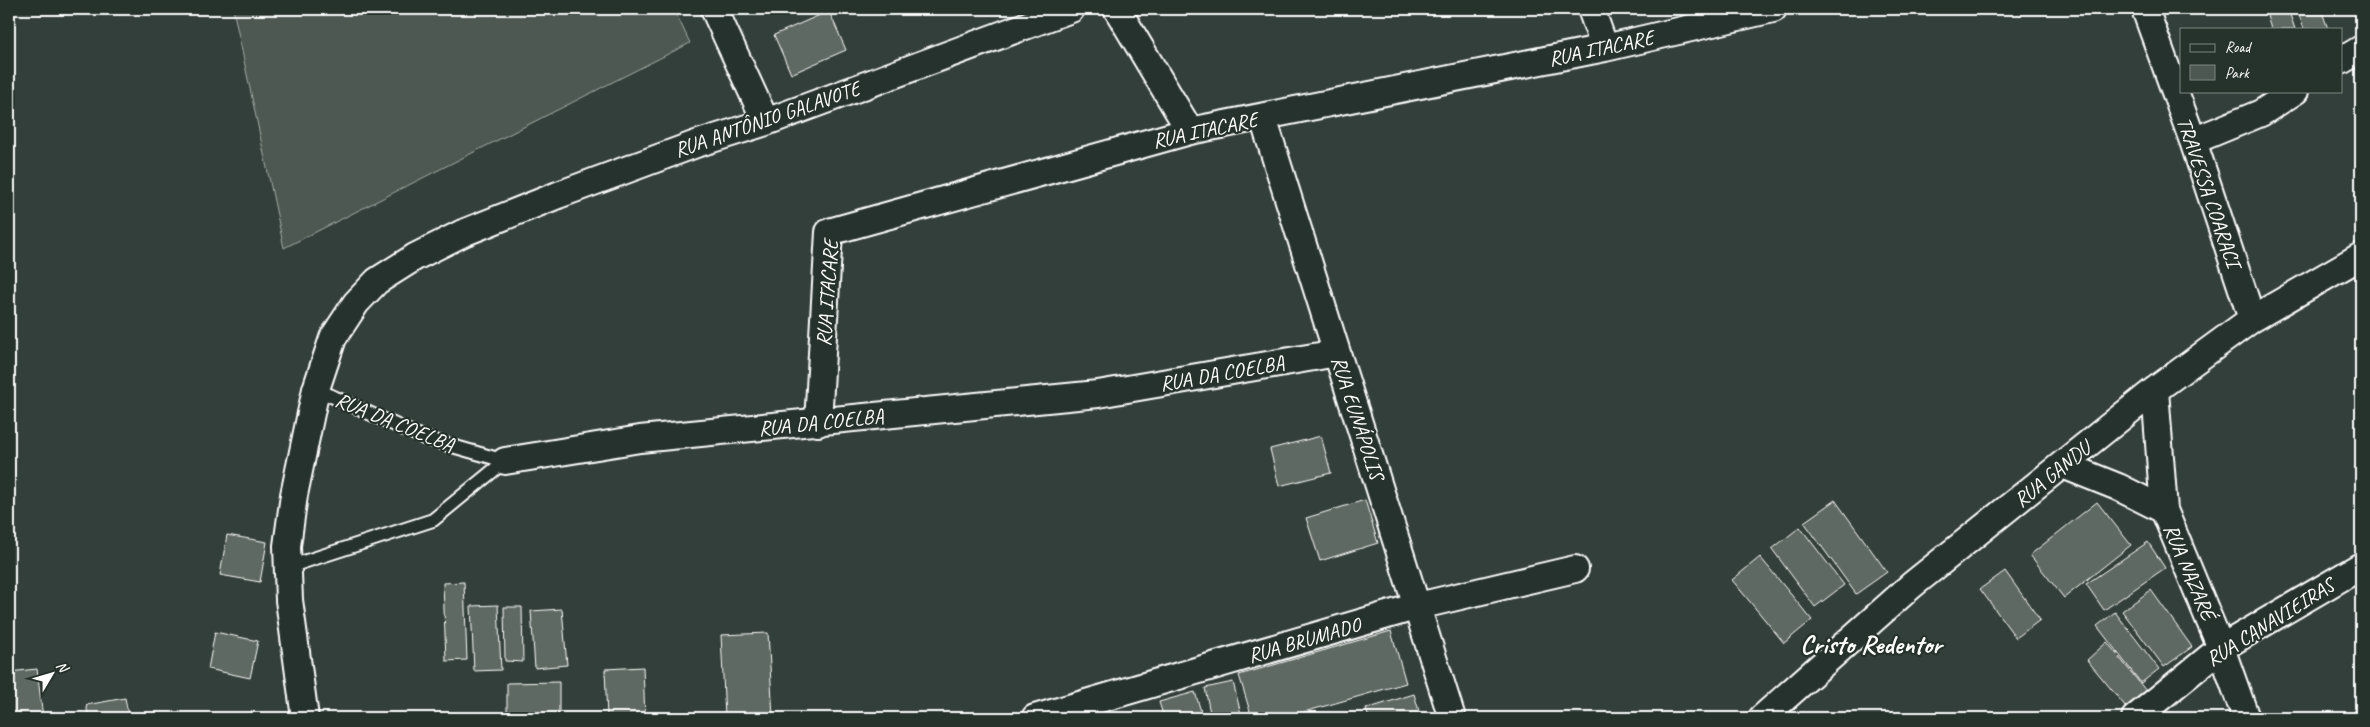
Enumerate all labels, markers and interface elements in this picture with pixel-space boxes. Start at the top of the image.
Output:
street label: RUA ITACARE [1546,24,1658,72]
legend [2180,28,2342,92]
text: Road [2225,38,2252,57]
text: Park [2225,64,2250,83]
street label: RUA ANTÔNIO GALAVOTE [671,74,866,163]
street label: RUA ITACARE [1150,106,1262,154]
street label: TRAVESSA COARACI [2171,114,2248,275]
street label: RUA ITACARE [810,236,844,347]
street label: RUA DA COELBA [1158,349,1287,397]
street label: RUA EUNÁPOLIS [1326,353,1391,486]
street label: RUA DA COELBA [332,386,459,458]
street label: RUA DA COELBA [757,402,885,442]
street label: RUA GANDU [2008,433,2099,513]
street label: RUA NAZARÉ [2158,520,2223,626]
street label: RUA CANAVIEIRAS [2201,571,2341,672]
street label: RUA BRUMADO [1245,611,1366,668]
district label: Cristo Redentor [1800,628,1944,661]
north arrow [28,650,78,700]
text: N [52,658,73,677]

